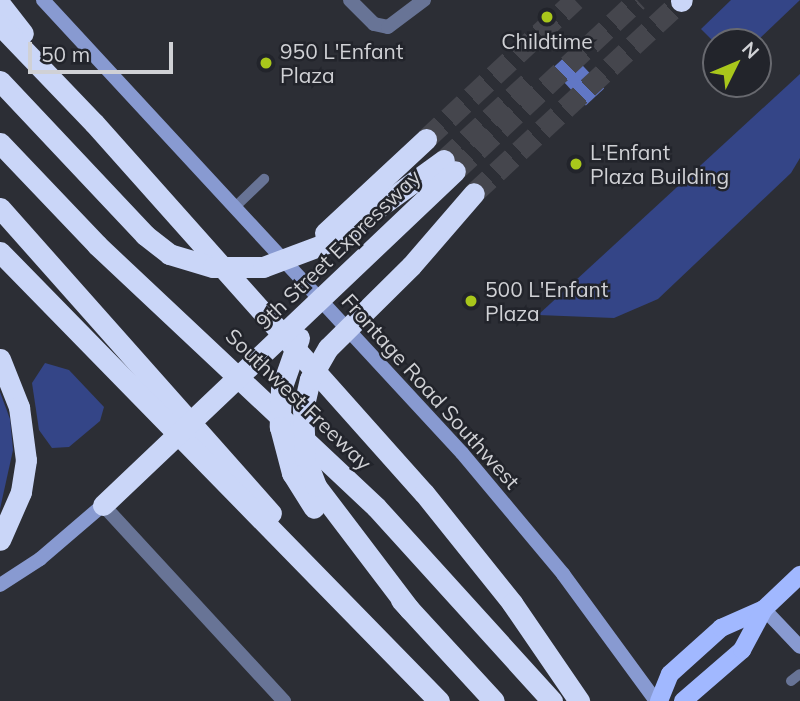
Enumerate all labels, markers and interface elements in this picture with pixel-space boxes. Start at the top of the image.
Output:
marker: Childtime [539,9,555,25]
scale bar [32,28,177,72]
place label: Childtime [501,28,593,54]
north arrow [702,28,772,98]
text: N [737,37,765,63]
place label: 950 L'Enfant Plaza [280,38,403,88]
text: 50 m [41,41,90,67]
marker: 950 L'Enfant Plaza [258,55,274,71]
place label: L'Enfant Plaza Building [590,139,729,189]
marker: L'Enfant Plaza Building [568,156,584,172]
street label: 9th Street Expressway [251,164,425,334]
place label: 500 L'Enfant Plaza [485,276,608,326]
street label: Frontage Road Southwest [337,288,525,494]
marker: 500 L'Enfant Plaza [463,293,479,309]
street label: Southwest Freeway [221,323,377,475]

